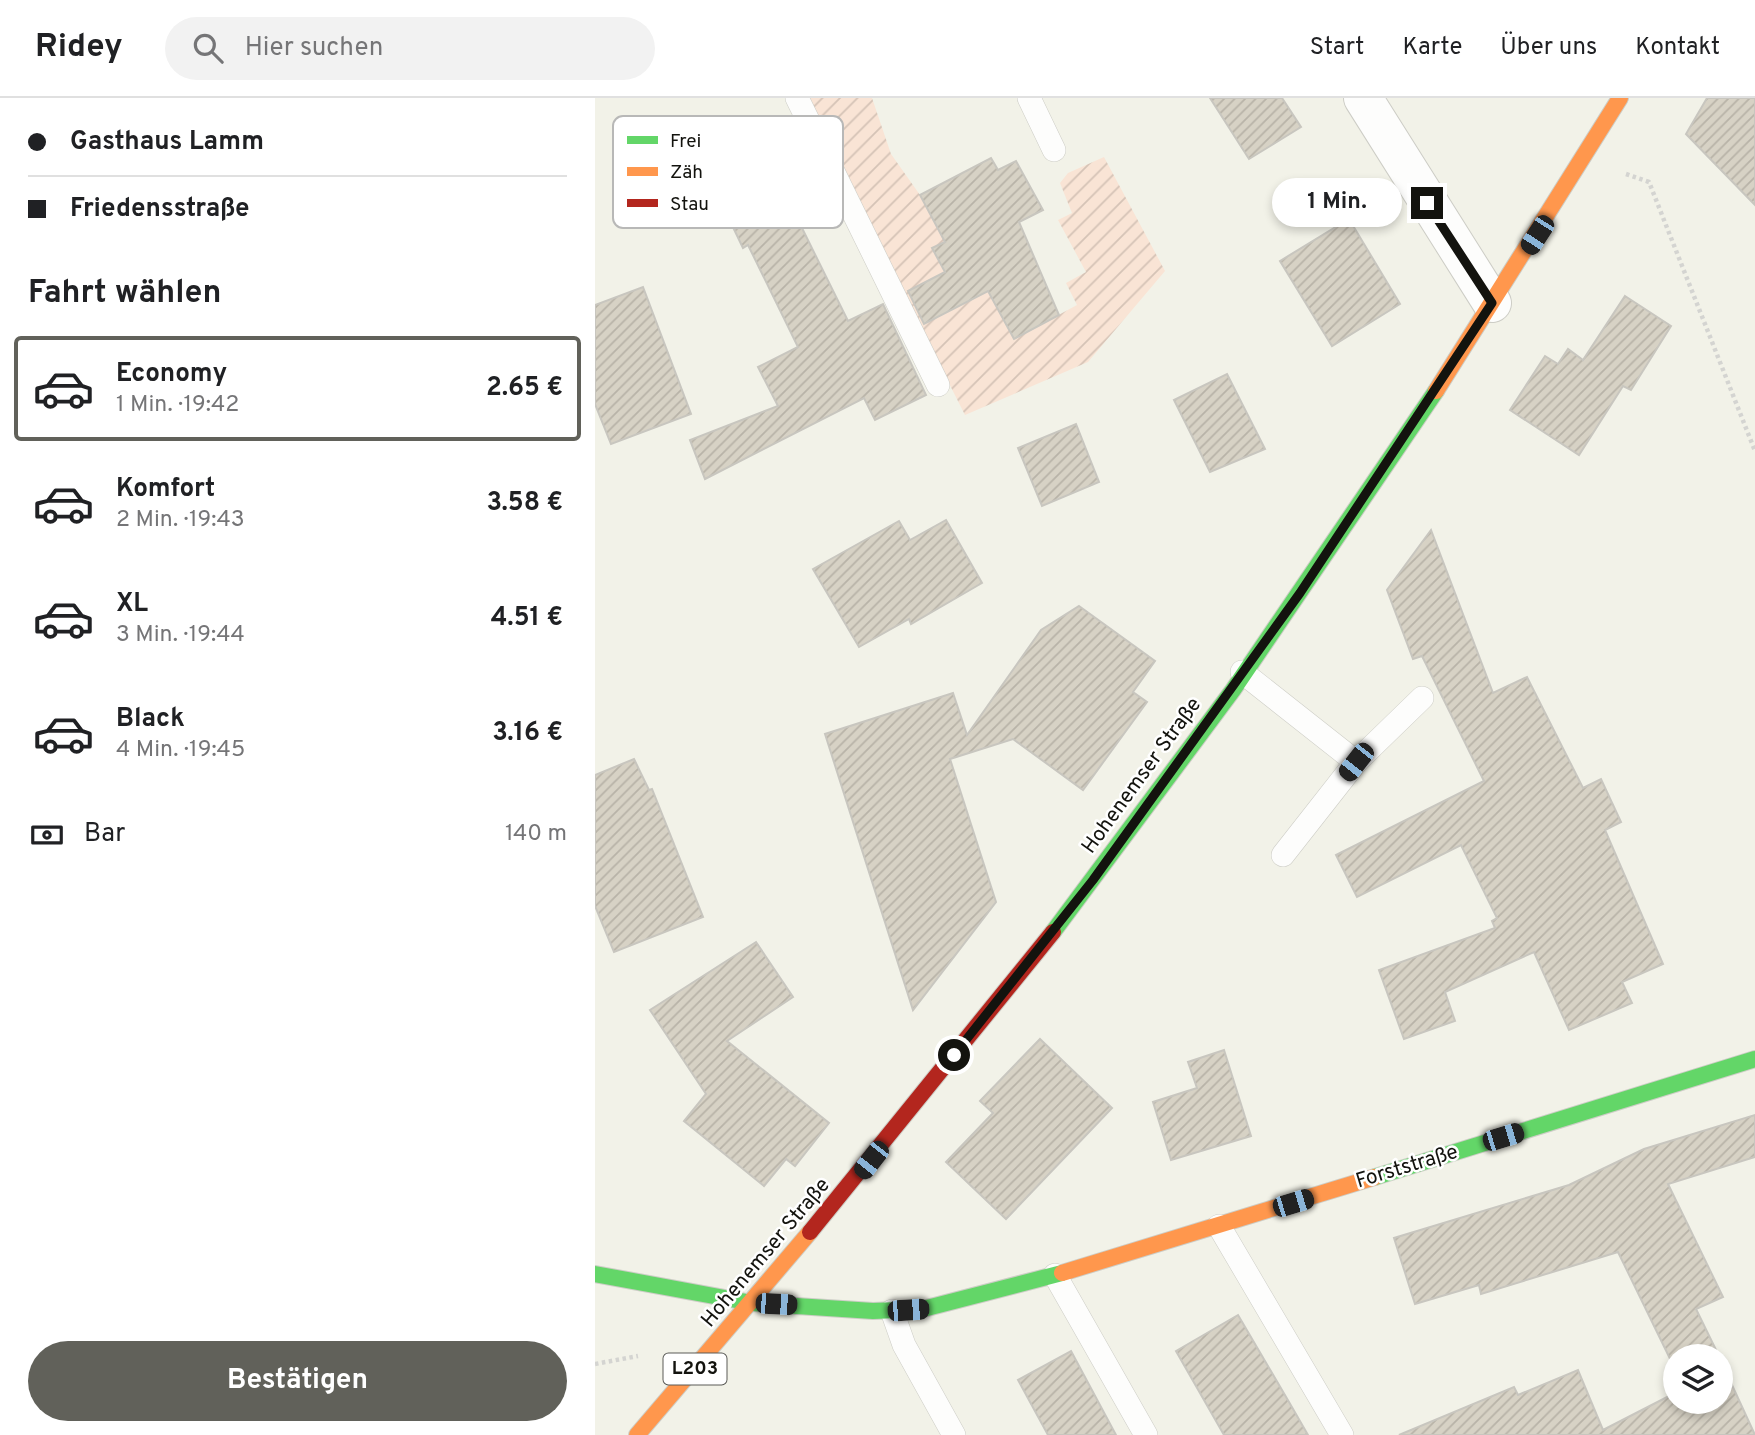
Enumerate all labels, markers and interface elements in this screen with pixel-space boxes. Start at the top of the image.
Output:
search box [165,17,655,80]
text: Ridey [35,27,123,69]
icon: search [189,29,227,67]
text: Hier suchen [245,32,383,65]
text: Start [1310,33,1364,63]
text: Karte [1402,33,1462,63]
text: Über uns [1500,33,1597,63]
text: Kontakt [1635,33,1720,63]
legend [613,116,843,228]
text: Gasthaus Lamm [70,126,264,159]
text: Frei [670,130,701,154]
text: Zäh [670,161,703,185]
callout: 1 Min. [1273,178,1403,228]
route end [1411,187,1443,219]
text: 1 Min. [1307,188,1367,217]
text: Friedensstraße [70,193,250,226]
text: Stau [670,193,709,217]
car [1517,212,1558,258]
text: Fahrt wählen [28,274,221,314]
icon: car [32,357,95,420]
text: Economy [116,358,227,391]
text: 2.65 € [486,372,563,405]
text: 1 Min. · 19:42 [116,391,239,420]
icon: car [32,472,95,535]
text: Komfort [116,473,215,506]
text: 3.58 € [486,487,563,520]
text: 2 Min. · 19:43 [116,506,245,535]
icon: car [32,587,95,650]
text: XL [116,588,148,621]
text: 4.51 € [491,602,563,635]
text: 3 Min. · 19:44 [116,621,245,650]
street label: Hohenemser Straße [1076,692,1208,860]
icon: car [32,702,95,765]
text: Black [116,703,185,736]
text: 3.16 € [492,717,563,750]
text: 4 Min. · 19:45 [116,736,245,765]
car [1335,739,1378,785]
icon: cash [28,816,66,854]
text: Bar [84,818,125,851]
text: 140 m [505,820,567,849]
route start [938,1039,970,1071]
car [1480,1121,1527,1153]
car [850,1137,893,1183]
street label: Forststraße [1353,1139,1461,1195]
street label: Hohenemser Straße [696,1173,836,1333]
car [1270,1187,1317,1219]
car [755,1292,798,1316]
car [887,1298,930,1322]
button: Bestätigen [28,1341,567,1421]
map controls [1663,1344,1733,1414]
button: layers [1663,1344,1733,1414]
road number: L203 [663,1354,727,1385]

